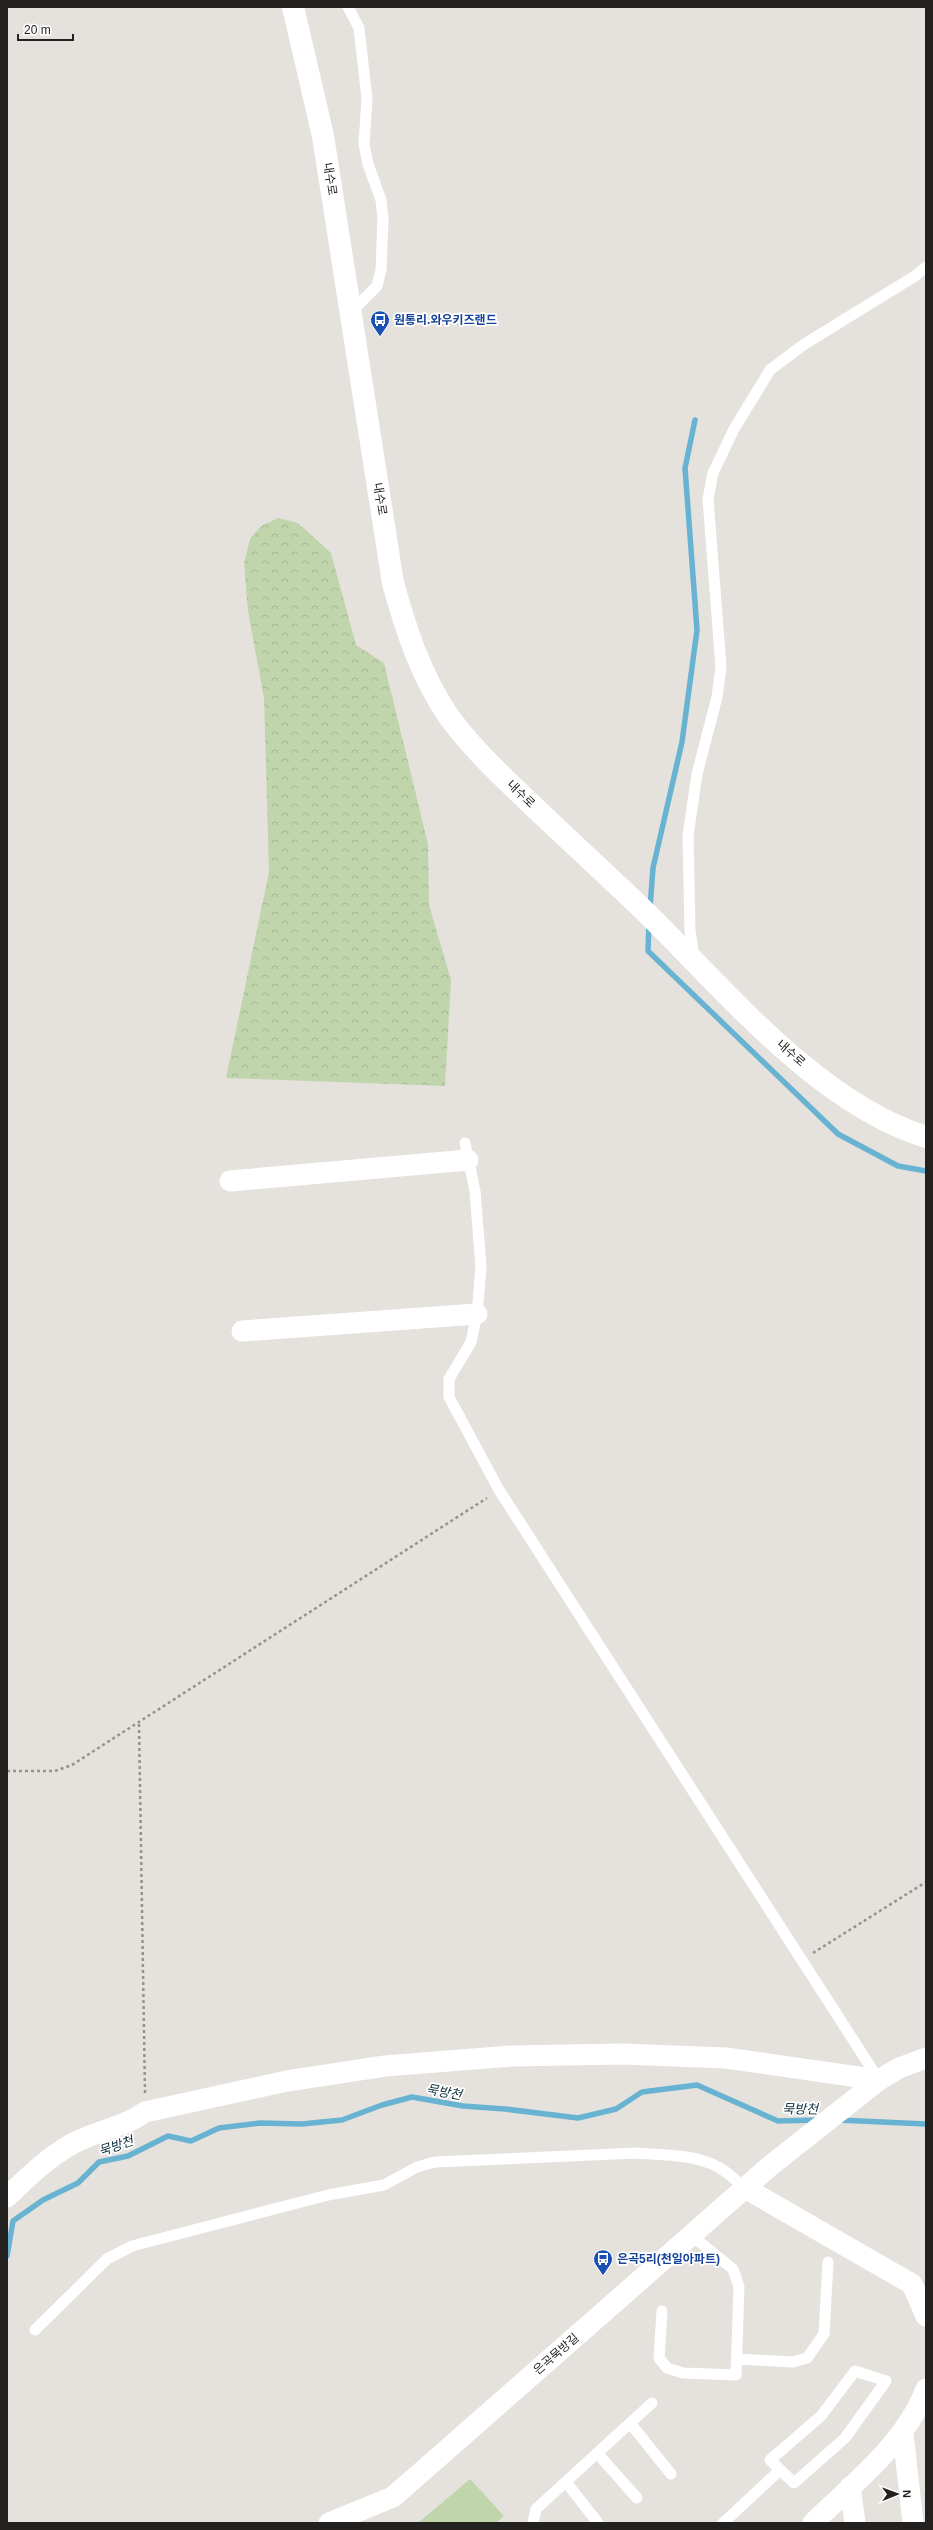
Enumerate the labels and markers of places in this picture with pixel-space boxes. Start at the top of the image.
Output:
bus stop icon: 원통리.와우키즈랜드 [369,309,391,337]
place label: 원통리.와우키즈랜드 [394,313,497,327]
bus stop icon: 은곡5리(천일아파트) [592,2248,614,2276]
place label: 은곡5리(천일아파트) [617,2252,720,2266]

